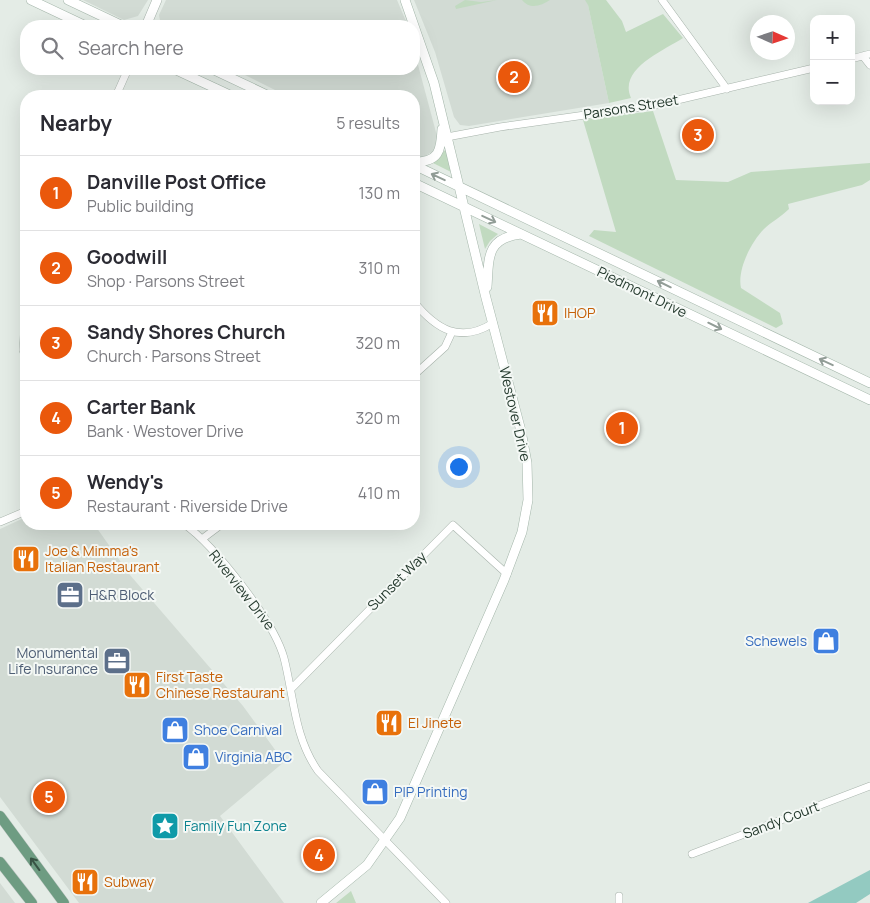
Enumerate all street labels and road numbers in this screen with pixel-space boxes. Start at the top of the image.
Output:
street label: Parsons Street [582,90,680,123]
street label: Piedmont Drive [594,262,690,322]
street label: Westover Drive [495,365,536,463]
street label: Riverview Drive [205,546,280,634]
street label: Sunset Way [363,546,431,614]
street label: Sandy Court [740,796,822,843]

